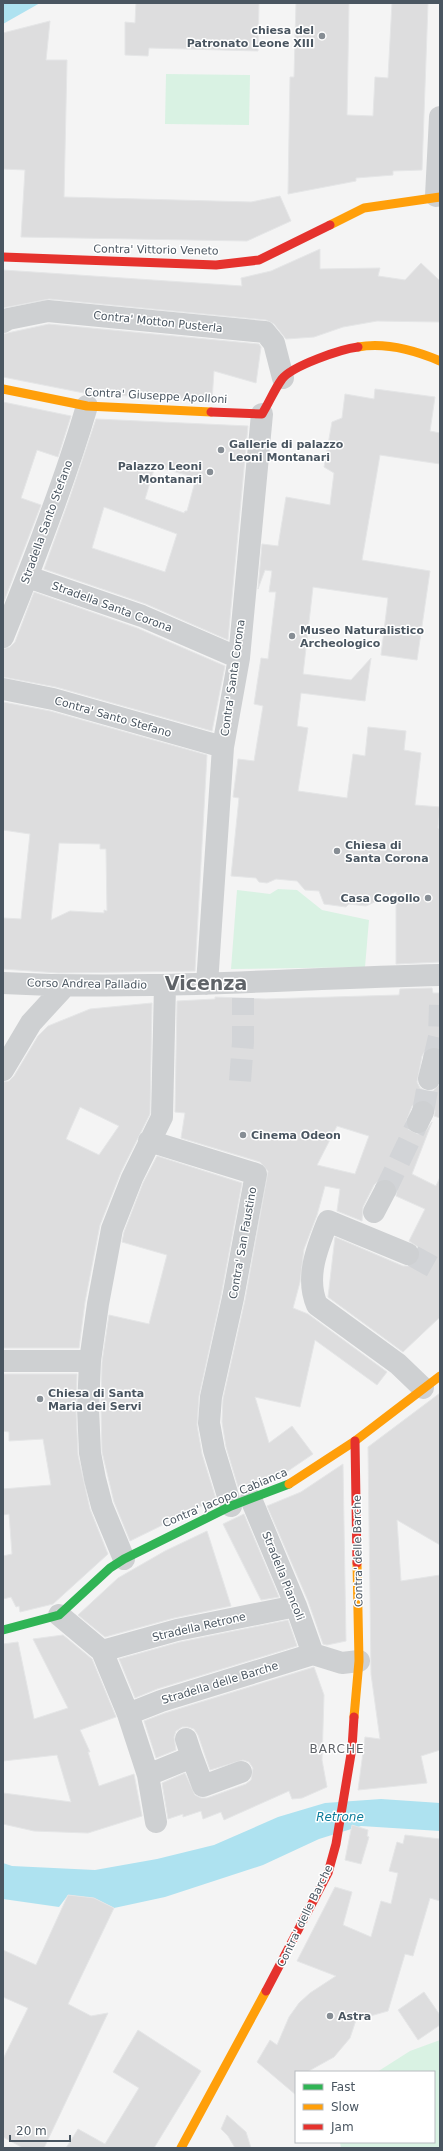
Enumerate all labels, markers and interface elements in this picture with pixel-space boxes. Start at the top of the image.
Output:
place label: chiesa del Patronato Leone XIII [187,24,314,50]
marker: chiesa del Patronato Leone XIII [317,31,327,41]
street label: Contra' Vittorio Veneto [93,242,219,258]
street label: Contra' Motton Pusterla [93,309,223,335]
street label: Contra' Giuseppe Apolloni [84,386,228,406]
place label: Gallerie di palazzo Leoni Montanari [229,438,344,464]
marker: Gallerie di palazzo Leoni Montanari [216,445,226,455]
street label: Stradella Santo Stefano [19,458,75,585]
place label: Palazzo Leoni Montanari [118,460,202,486]
marker: Palazzo Leoni Montanari [205,467,215,477]
street label: Stradella Santa Corona [50,579,174,635]
street label: Contra' Santa Corona [218,619,248,737]
place label: Museo Naturalistico Archeologico [300,624,424,650]
marker: Museo Naturalistico Archeologico [287,631,297,641]
street label: Contra' Santo Stefano [53,694,173,740]
place label: Chiesa di Santa Corona [345,839,429,865]
marker: Chiesa di Santa Corona [332,846,342,856]
place label: Casa Cogollo [341,892,420,905]
marker: Casa Cogollo [423,893,433,903]
district label: Vicenza [165,972,247,994]
street label: Corso Andrea Palladio [27,976,147,992]
place label: Cinema Odeon [251,1129,341,1142]
marker: Cinema Odeon [238,1130,248,1140]
street label: Contra' San Faustino [227,1186,259,1300]
place label: Chiesa di Santa Maria dei Servi [48,1387,144,1413]
marker: Chiesa di Santa Maria dei Servi [35,1394,45,1404]
street label: Contra' Jacopo Cabianca [161,1466,289,1530]
street label: Contra' delle Barche [351,1495,365,1607]
street label: Stradella Piancoli [259,1530,307,1622]
street label: Stradella Retrone [151,1610,247,1644]
street label: Stradella delle Barche [160,1659,280,1707]
district label: BARCHE [309,1742,365,1756]
water label: Retrone [316,1810,364,1824]
street label: Contra' delle Barche [275,1863,335,1969]
place label: Astra [338,2010,371,2023]
marker: Astra [325,2011,335,2021]
legend [295,2071,435,2143]
text: Fast [331,2080,355,2094]
text: Slow [331,2100,359,2114]
scale bar [10,2117,70,2143]
text: Jam [330,2120,354,2134]
text: 20 m [16,2124,47,2138]

